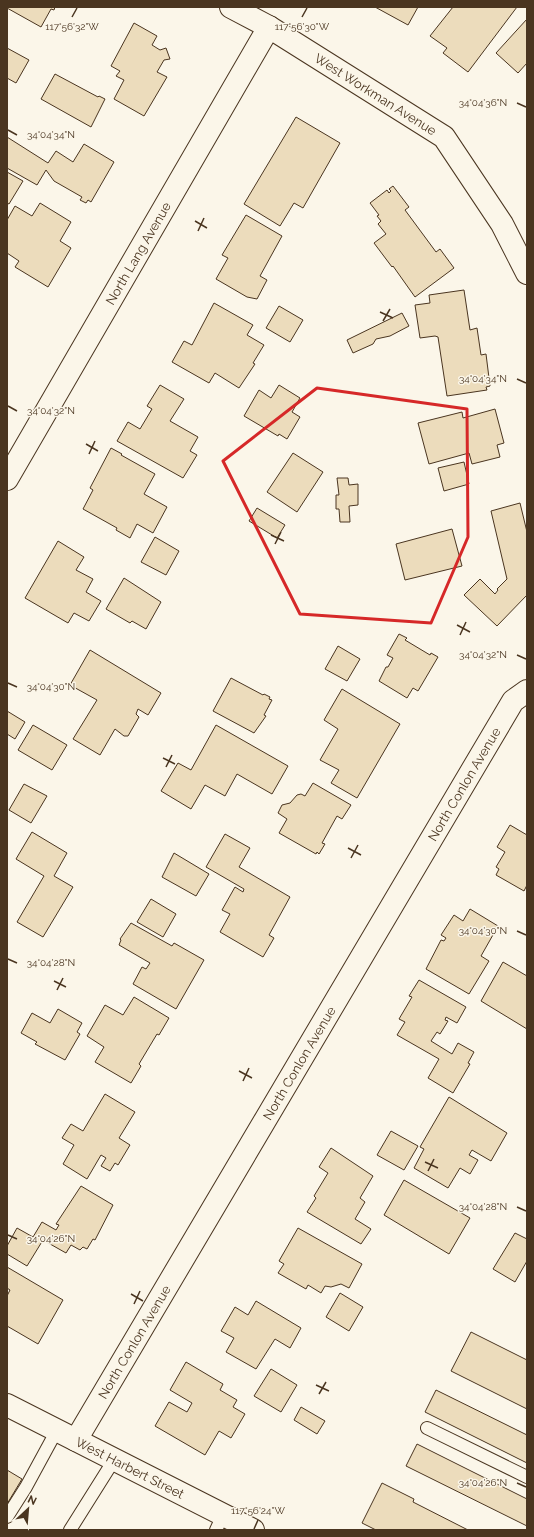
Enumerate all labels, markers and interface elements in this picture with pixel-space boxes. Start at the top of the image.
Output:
text: 117°56'32"W [45,21,99,32]
text: 117°56'30"W [275,21,330,32]
street label: West Workman Avenue [312,50,440,138]
text: 34°04'36"N [459,97,507,108]
text: 34°04'34"N [27,129,75,140]
street label: North Lang Avenue [102,199,174,307]
text: 34°04'34"N [459,373,507,384]
text: 34°04'32"N [27,405,75,416]
text: 34°04'32"N [459,649,507,660]
text: 34°04'30"N [27,681,75,692]
street label: North Conlon Avenue [424,724,503,844]
text: 34°04'30"N [459,925,507,936]
text: 34°04'28"N [27,957,75,968]
street label: North Conlon Avenue [260,1003,338,1122]
text: 34°04'28"N [459,1201,507,1212]
text: 34°04'26"N [27,1233,75,1244]
street label: North Conlon Avenue [95,1282,174,1401]
street label: West Harbert Street [73,1434,187,1502]
text: 34°04'26"N [459,1477,507,1488]
north arrow [8,1489,48,1529]
text: N [26,1493,39,1508]
text: 117°56'24"W [231,1505,285,1516]

